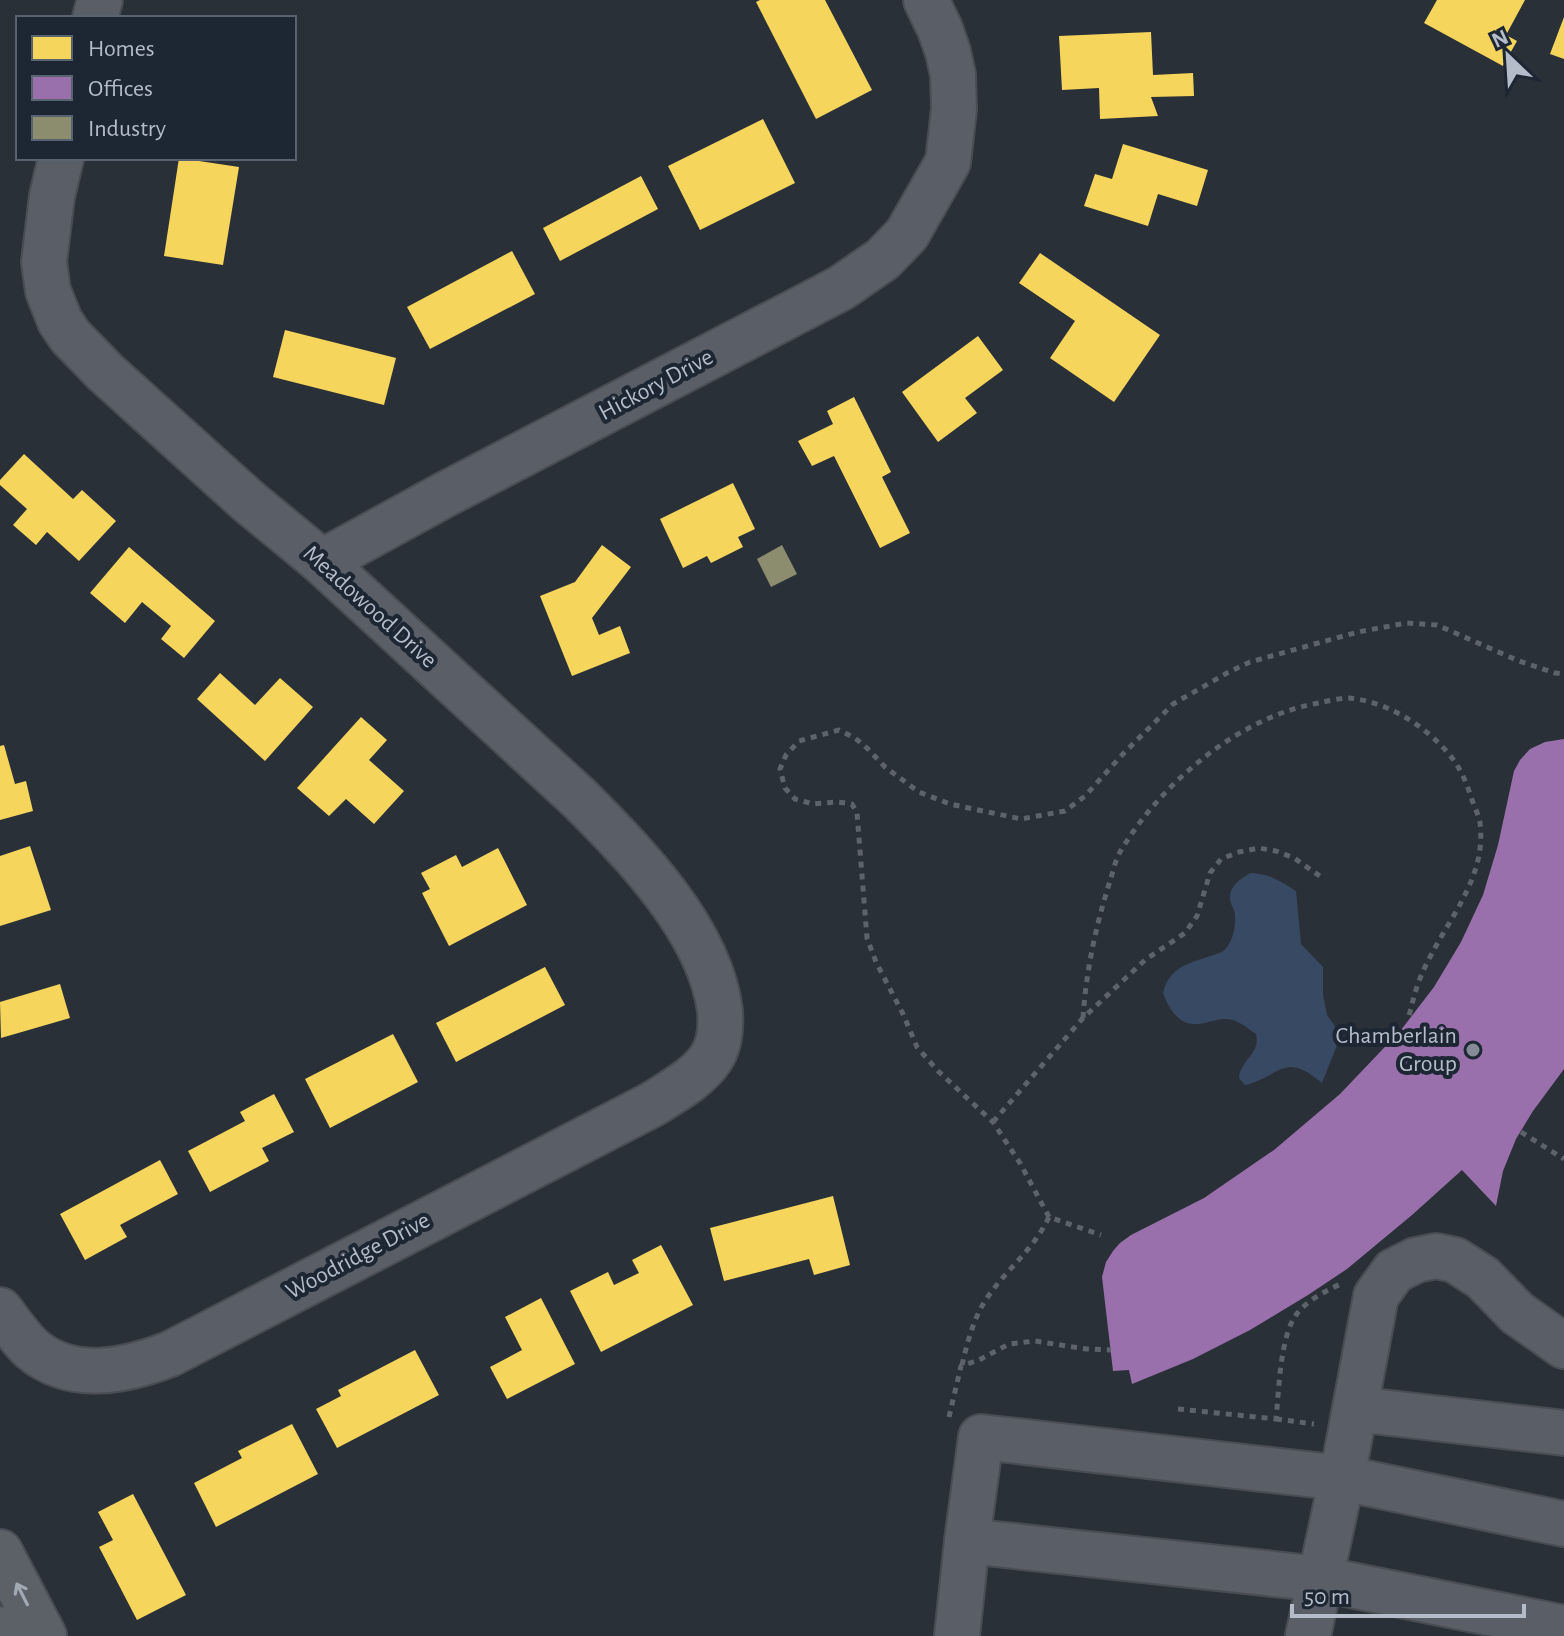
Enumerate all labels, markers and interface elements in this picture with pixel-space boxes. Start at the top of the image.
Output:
legend [16,16,296,160]
north arrow [1468,16,1548,96]
text: N [1488,26,1512,52]
text: Homes [88,37,155,61]
text: Offices [88,77,153,101]
text: Industry [88,117,166,141]
street label: Hickory Drive [595,345,717,425]
street label: Meadowood Drive [299,541,441,673]
place label: Chamberlain Group [1336,1024,1457,1076]
marker: Chamberlain Group [1464,1041,1482,1059]
street label: Woodridge Drive [282,1208,434,1304]
scale bar [1292,1568,1524,1618]
one-way arrow [13,1582,29,1606]
text: 50 m [1304,1585,1350,1609]

